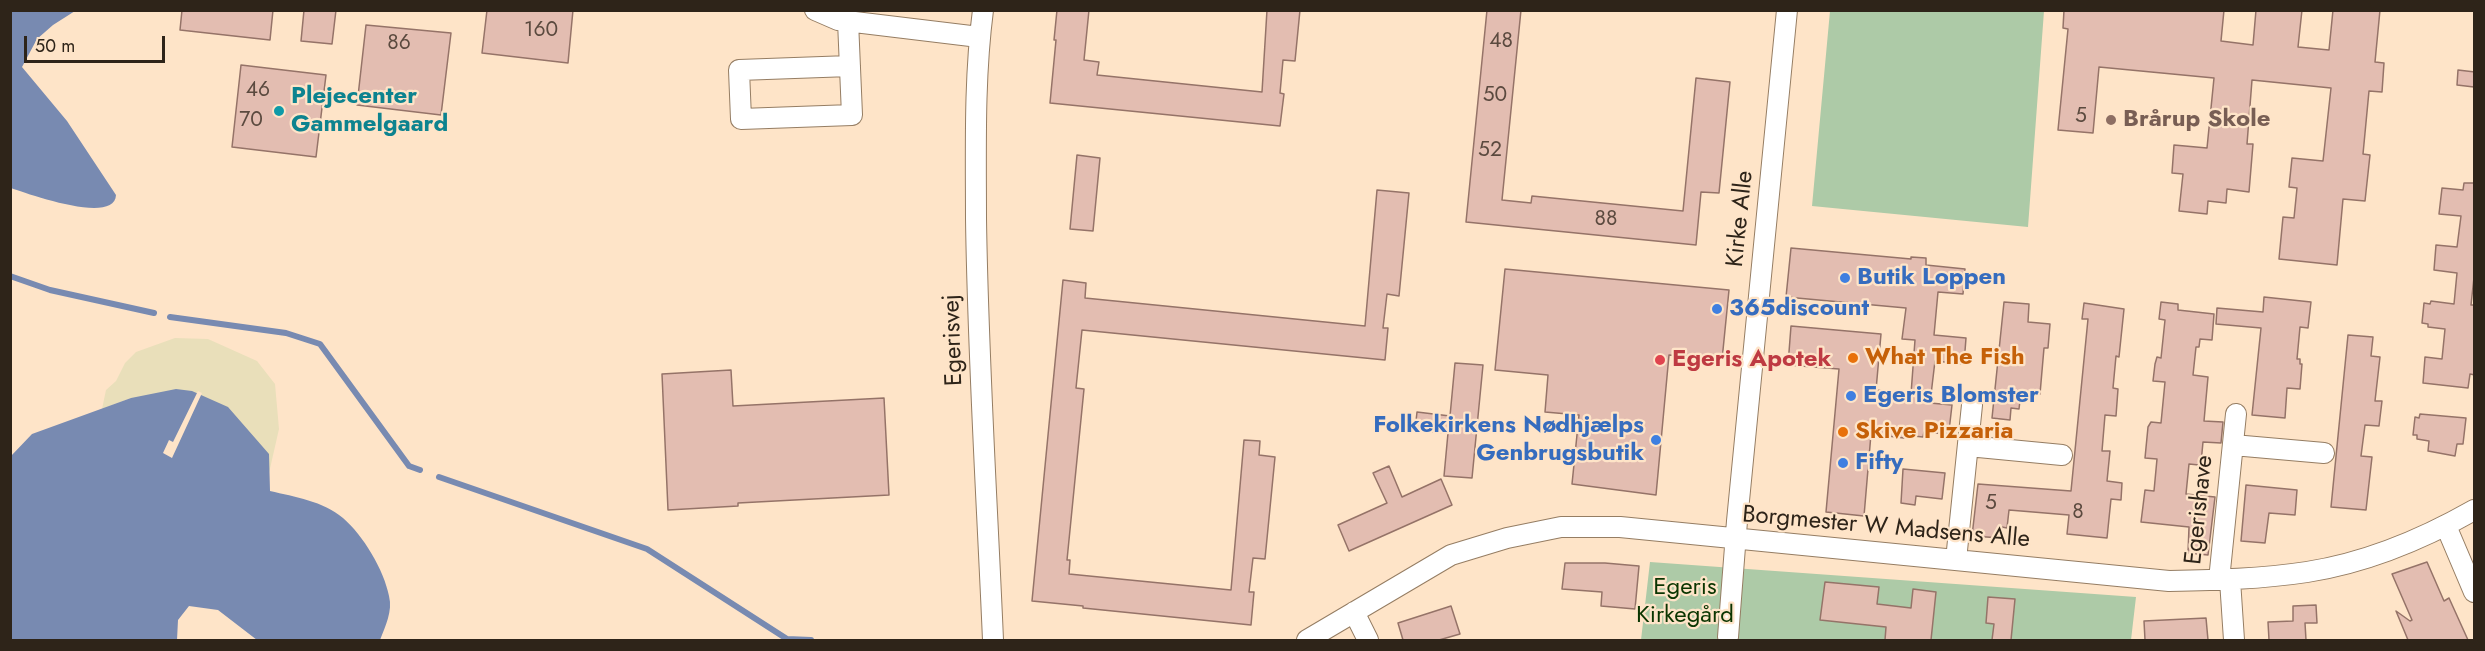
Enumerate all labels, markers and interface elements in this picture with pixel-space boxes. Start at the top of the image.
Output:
house number: 160 [524,18,558,44]
scale bar [27,24,168,62]
house number: 48 [1489,29,1513,55]
house number: 86 [387,31,411,57]
text: 50 m [35,33,75,59]
house number: 46 [246,78,270,104]
place label: Plejecenter Gammelgaard [291,83,448,139]
house number: 50 [1483,83,1507,109]
marker: Plejecenter Gammelgaard [272,104,286,118]
house number: 5 [2075,104,2087,130]
place label: Brårup Skole [2123,106,2270,134]
house number: 70 [239,108,263,134]
marker: Brårup Skole [2104,113,2118,127]
house number: 52 [1478,138,1502,164]
street label: Kirke Alle [1722,169,1760,269]
house number: 88 [1595,207,1617,233]
place label: Butik Loppen [1857,264,2006,292]
marker: Butik Loppen [1838,271,1852,285]
street label: Egerisvej [938,294,970,386]
place label: 365discount [1729,295,1869,323]
marker: 365discount [1710,302,1724,316]
place label: What The Fish [1865,344,2025,372]
place label: Egeris Apotek [1672,346,1831,374]
marker: What The Fish [1846,351,1860,365]
marker: Egeris Apotek [1653,353,1667,367]
place label: Egeris Blomster [1863,382,2039,410]
marker: Egeris Blomster [1844,389,1858,403]
place label: Folkekirkens Nødhjælps Genbrugsbutik [1373,412,1644,468]
place label: Skive Pizzaria [1855,418,2013,446]
marker: Skive Pizzaria [1836,425,1850,439]
marker: Folkekirkens Nødhjælps Genbrugsbutik [1649,433,1663,447]
place label: Fifty [1855,449,1903,477]
street label: Egerishave [2180,454,2220,566]
marker: Fifty [1836,456,1850,470]
house number: 5 [1985,491,1997,517]
house number: 8 [2072,500,2084,526]
street label: Borgmester W Madsens Alle [1741,501,2031,555]
park label: Egeris Kirkegård [1636,574,1734,630]

